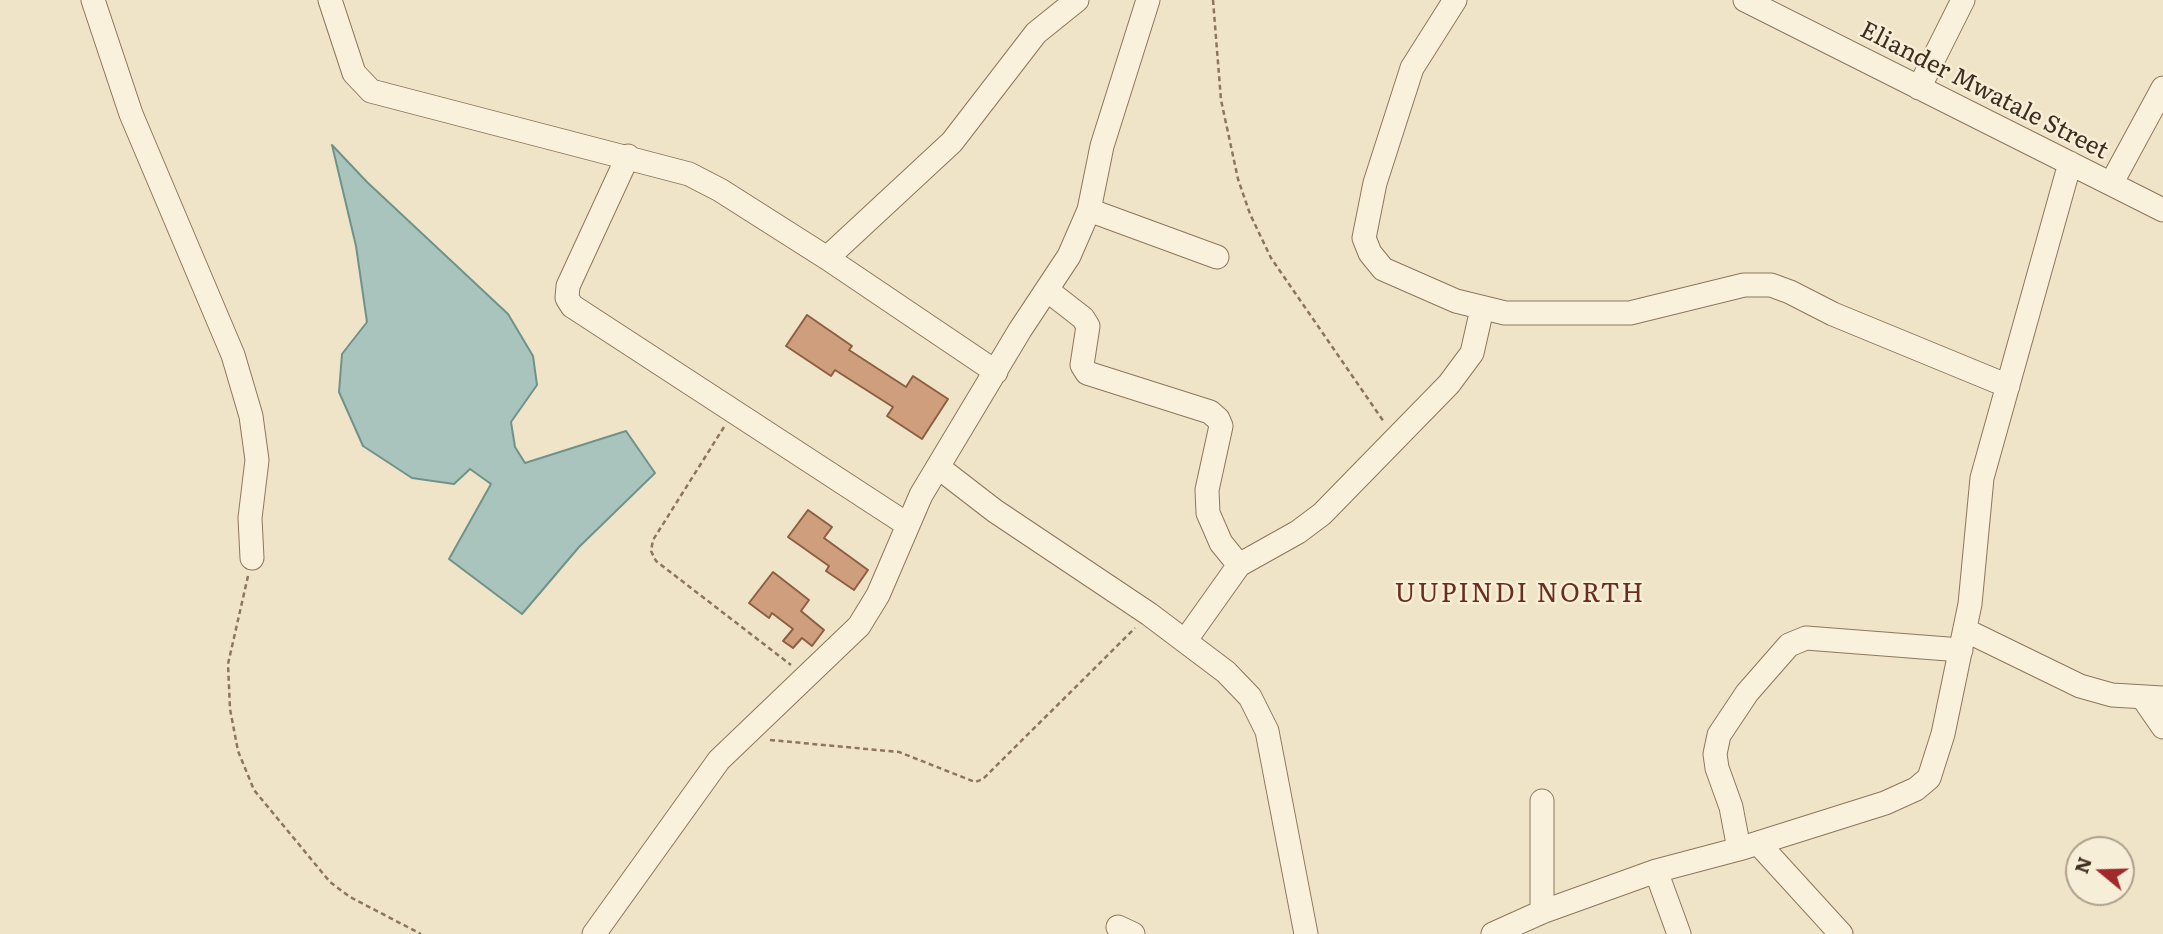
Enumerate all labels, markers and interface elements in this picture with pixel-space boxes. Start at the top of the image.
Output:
street label: Eliander Mwatale Street [1855,16,2113,166]
district label: UUPINDI NORTH [1396,578,1644,610]
north arrow [2065,836,2135,906]
text: N [2066,853,2098,877]

